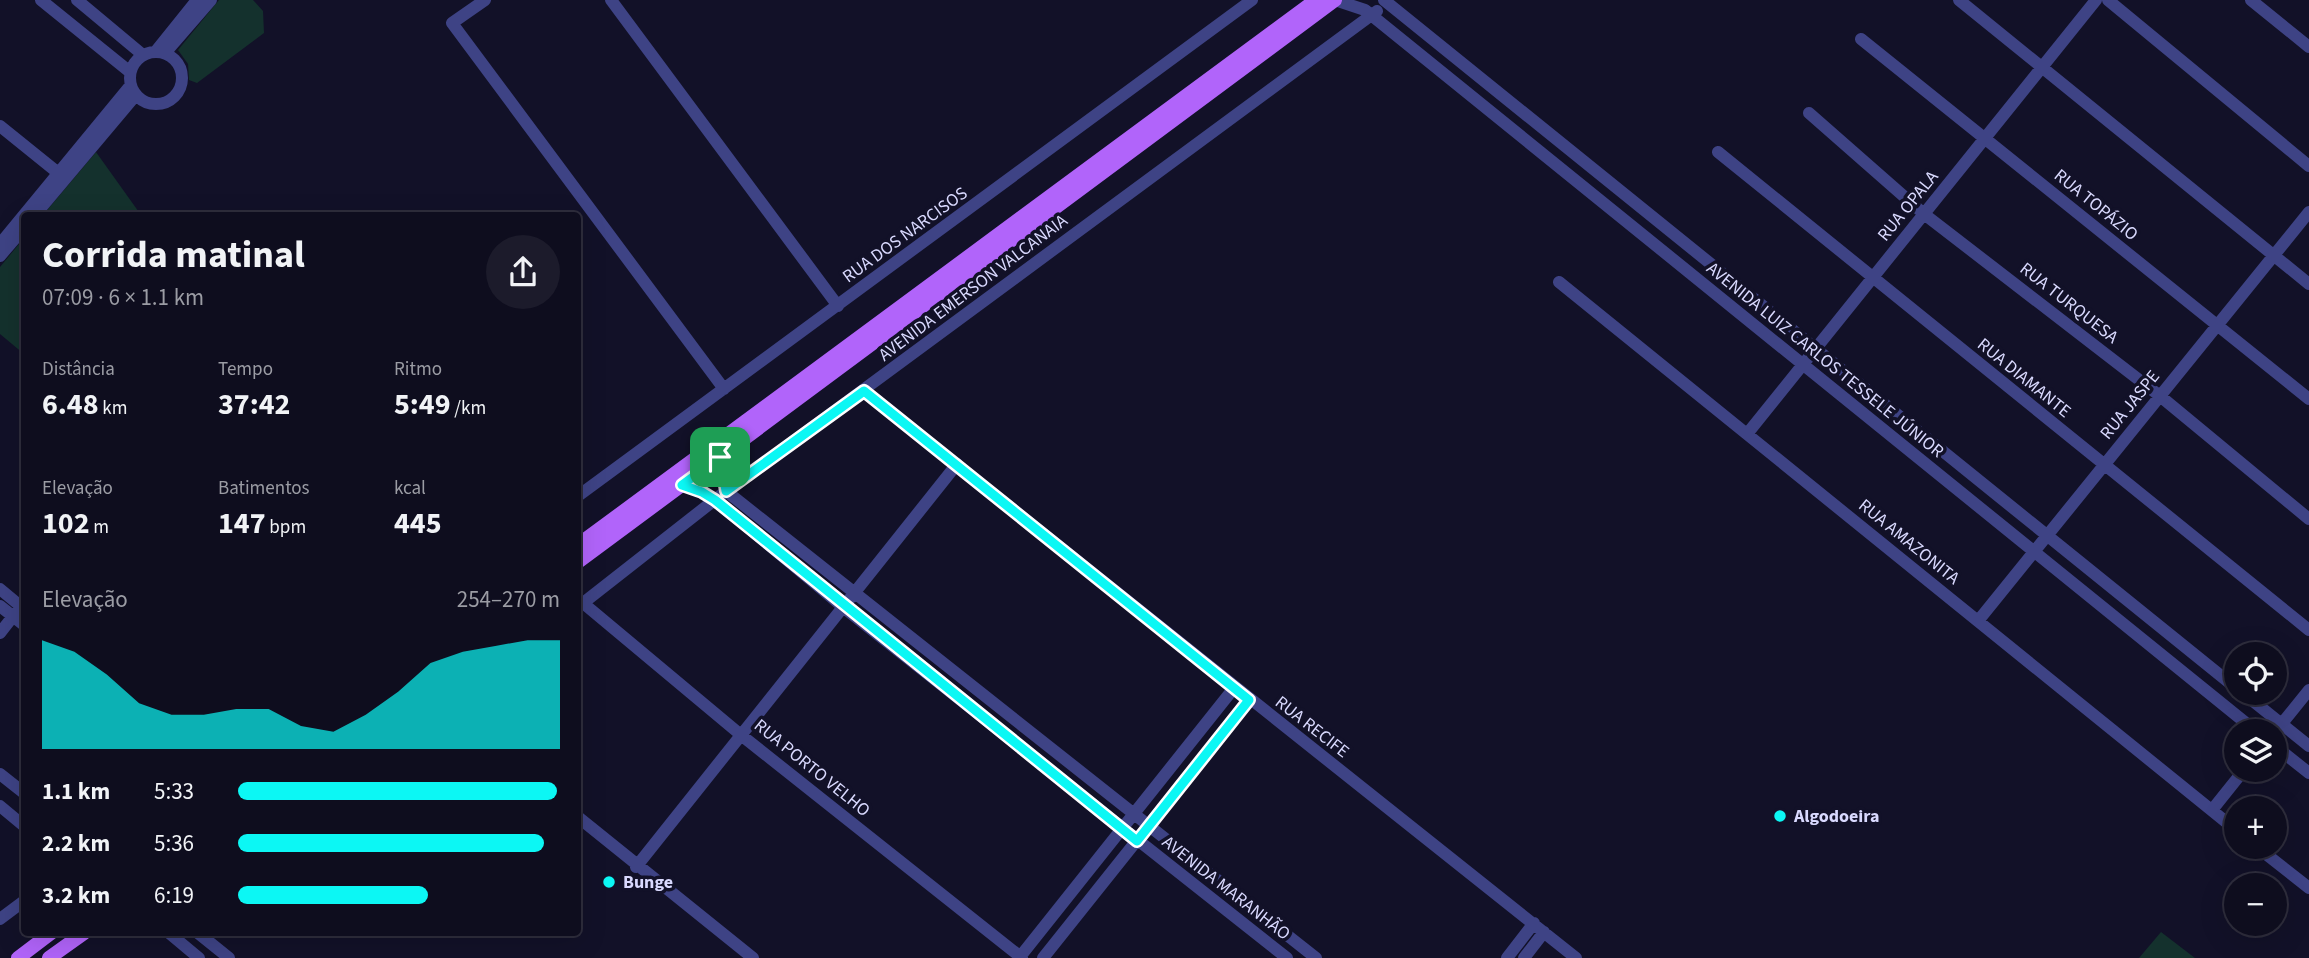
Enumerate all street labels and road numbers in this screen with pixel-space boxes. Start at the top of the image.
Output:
street label: RUA TOPÁZIO [2049,163,2143,247]
street label: RUA OPALA [1872,165,1944,247]
street label: RUA DOS NARCISOS [837,181,973,289]
street label: AVENIDA EMERSON VALCANAIA [873,208,1073,367]
street label: AVENIDA LUIZ CARLOS TESSELE JÚNIOR [1701,256,1949,464]
street label: RUA TURQUESA [2014,257,2124,350]
street label: RUA DIAMANTE [1972,332,2076,424]
street label: RUA JASPE [2094,365,2166,445]
street label: RUA AMAZONITA [1853,493,1965,591]
street label: RUA RECIFE [1270,690,1354,764]
street label: RUA PORTO VELHO [749,713,875,823]
street label: AVENIDA MARANHÃO [1157,830,1295,946]

